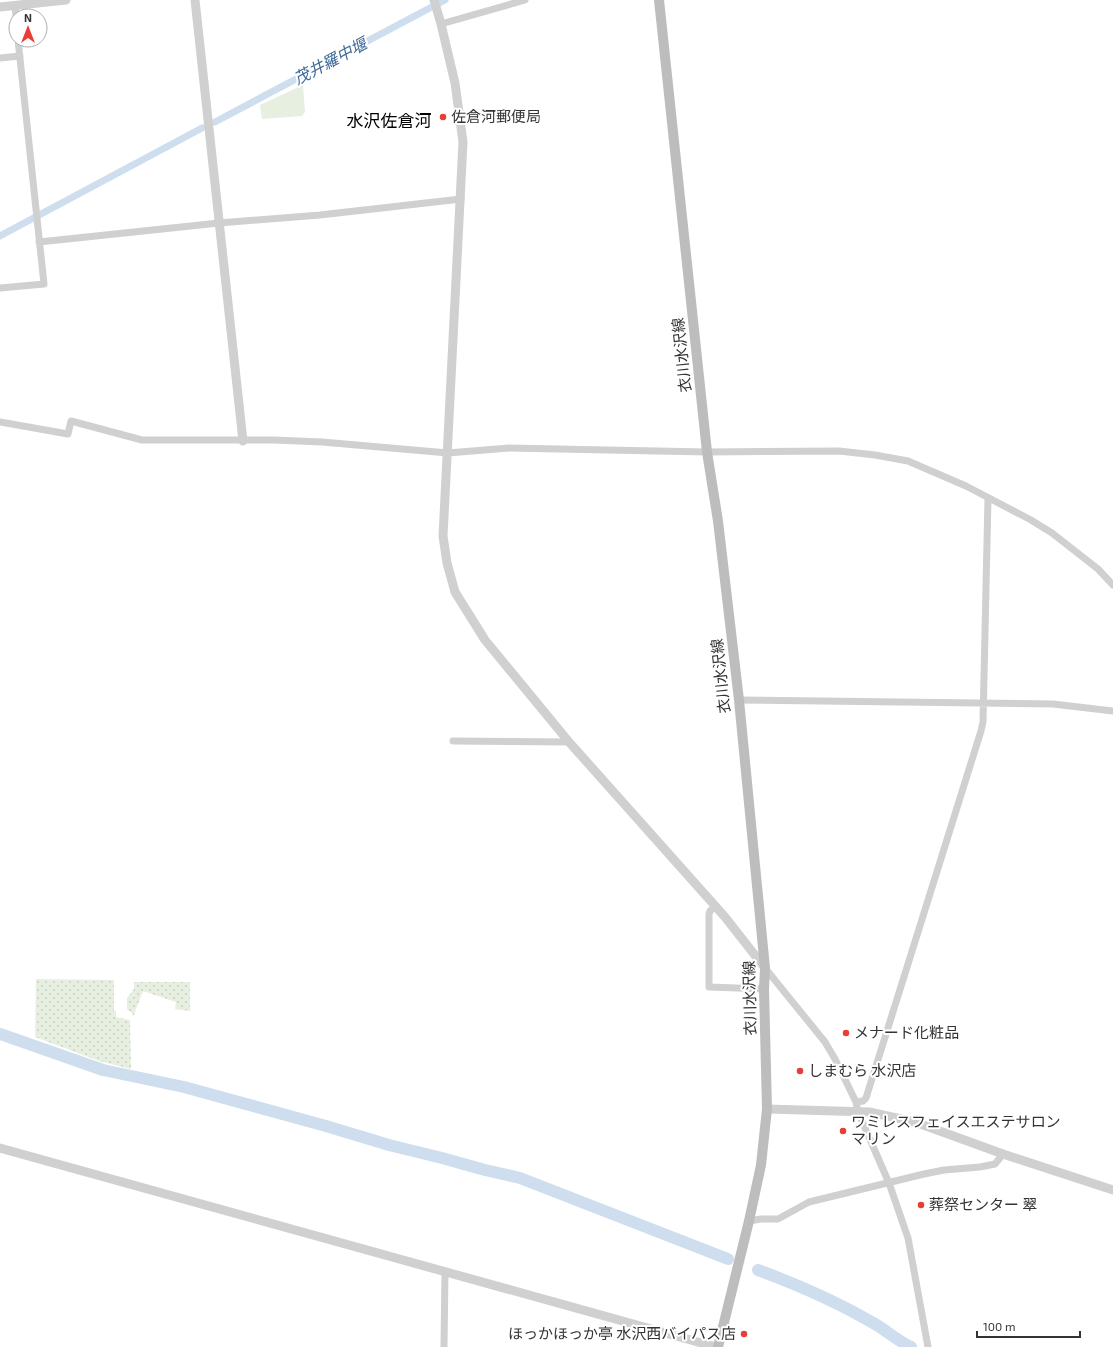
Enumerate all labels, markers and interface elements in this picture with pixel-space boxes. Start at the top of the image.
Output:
north arrow [8,8,48,48]
text: N [24,11,32,24]
water label: 茂井羅中堰 [290,32,372,88]
place label: 佐倉河郵便局 [451,107,541,125]
district label: 水沢佐倉河 [347,110,432,130]
marker: 佐倉河郵便局 [438,112,448,122]
street label: 衣川水沢線 [668,317,694,393]
street label: 衣川水沢線 [707,638,733,714]
street label: 衣川水沢線 [739,960,759,1036]
place label: メナード化粧品 [854,1023,959,1041]
marker: メナード化粧品 [841,1028,851,1038]
place label: しまむら 水沢店 [808,1061,916,1079]
marker: しまむら 水沢店 [795,1066,805,1076]
place label: ワミレスフェイスエステサロン マリン [851,1112,1061,1147]
marker: ワミレスフェイスエステサロン マリン [838,1126,848,1136]
place label: 葬祭センター 翠 [929,1195,1037,1213]
marker: 葬祭センター 翠 [916,1200,926,1210]
scale bar [977,1313,1080,1339]
text: 100 m [983,1319,1015,1333]
place label: ほっかほっか亭 水沢西バイパス店 [508,1324,736,1342]
marker: ほっかほっか亭 水沢西バイパス店 [739,1329,749,1339]

